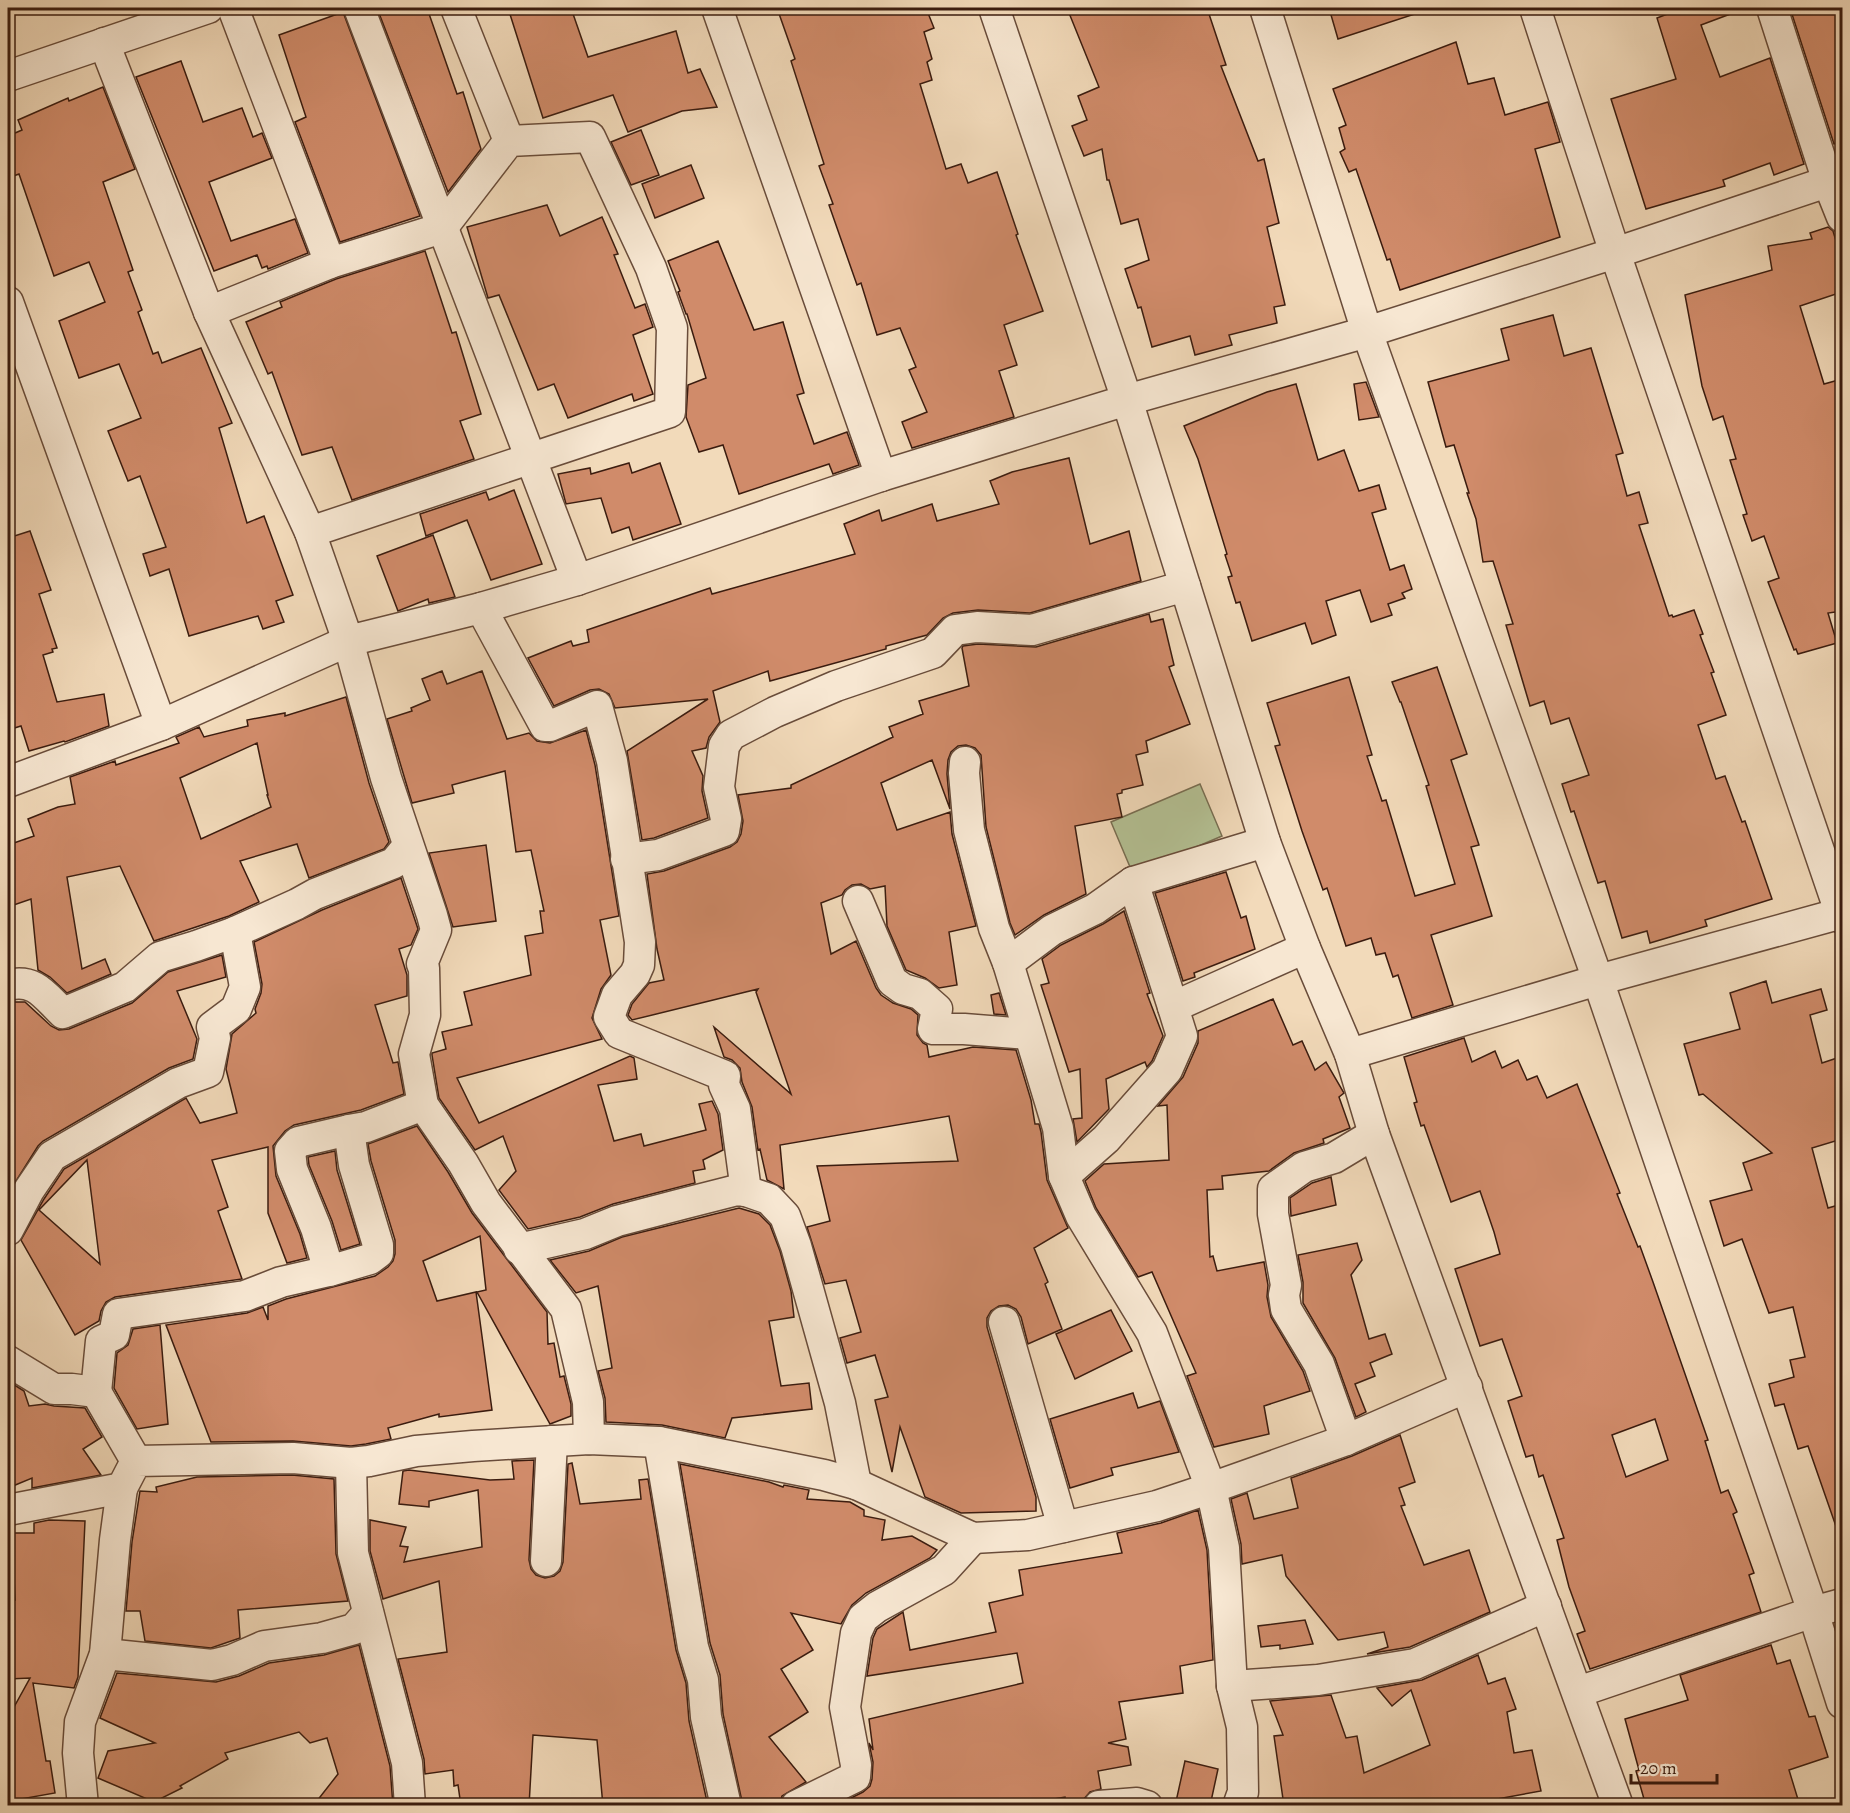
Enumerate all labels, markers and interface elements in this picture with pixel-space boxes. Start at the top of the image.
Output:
scale bar [1631,1747,1716,1785]
text: 20 m [1640,1756,1677,1780]

